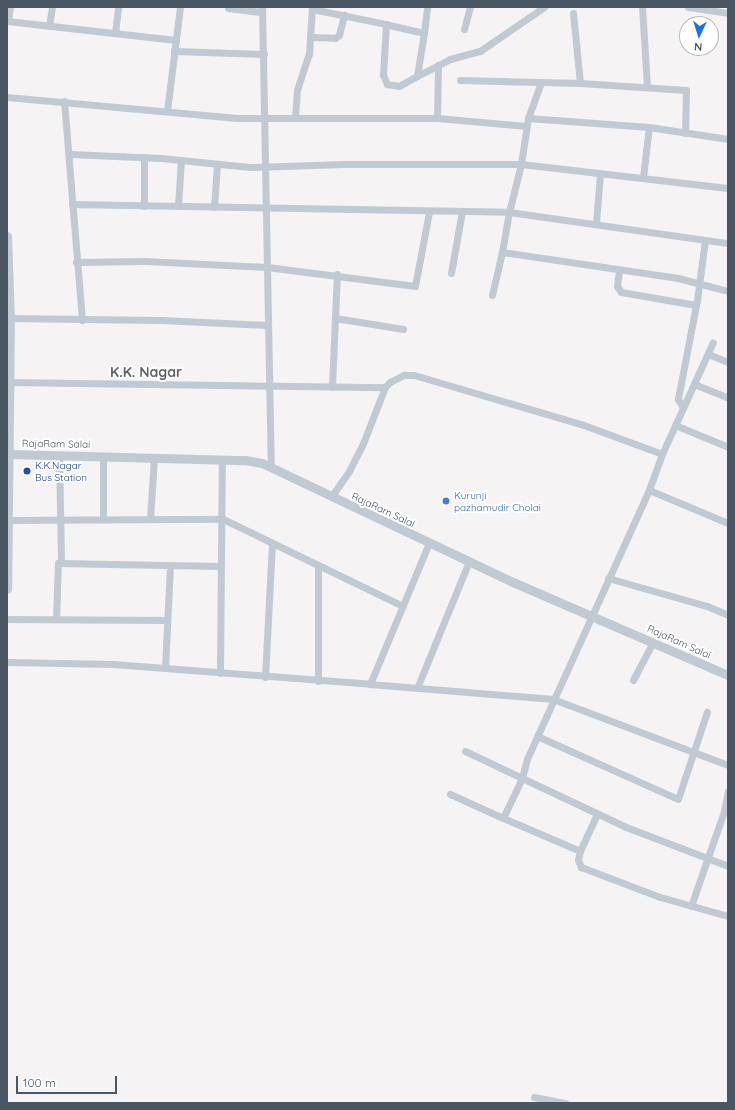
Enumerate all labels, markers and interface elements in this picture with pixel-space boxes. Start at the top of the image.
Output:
north arrow [679,16,719,56]
text: N [694,40,703,54]
district label: K.K. Nagar [110,364,182,380]
street label: RajaRam Salai [22,437,90,451]
place label: K.K.Nagar Bus Station [35,459,87,482]
marker: K.K.Nagar Bus Station [22,466,32,476]
place label: Kurunji pazhamudir Cholai [454,489,541,512]
street label: RajaRam Salai [349,490,417,530]
marker: Kurunji pazhamudir Cholai [441,496,451,506]
street label: RajaRam Salai [645,623,713,661]
scale bar [18,1068,119,1094]
text: 100 m [23,1075,56,1090]

